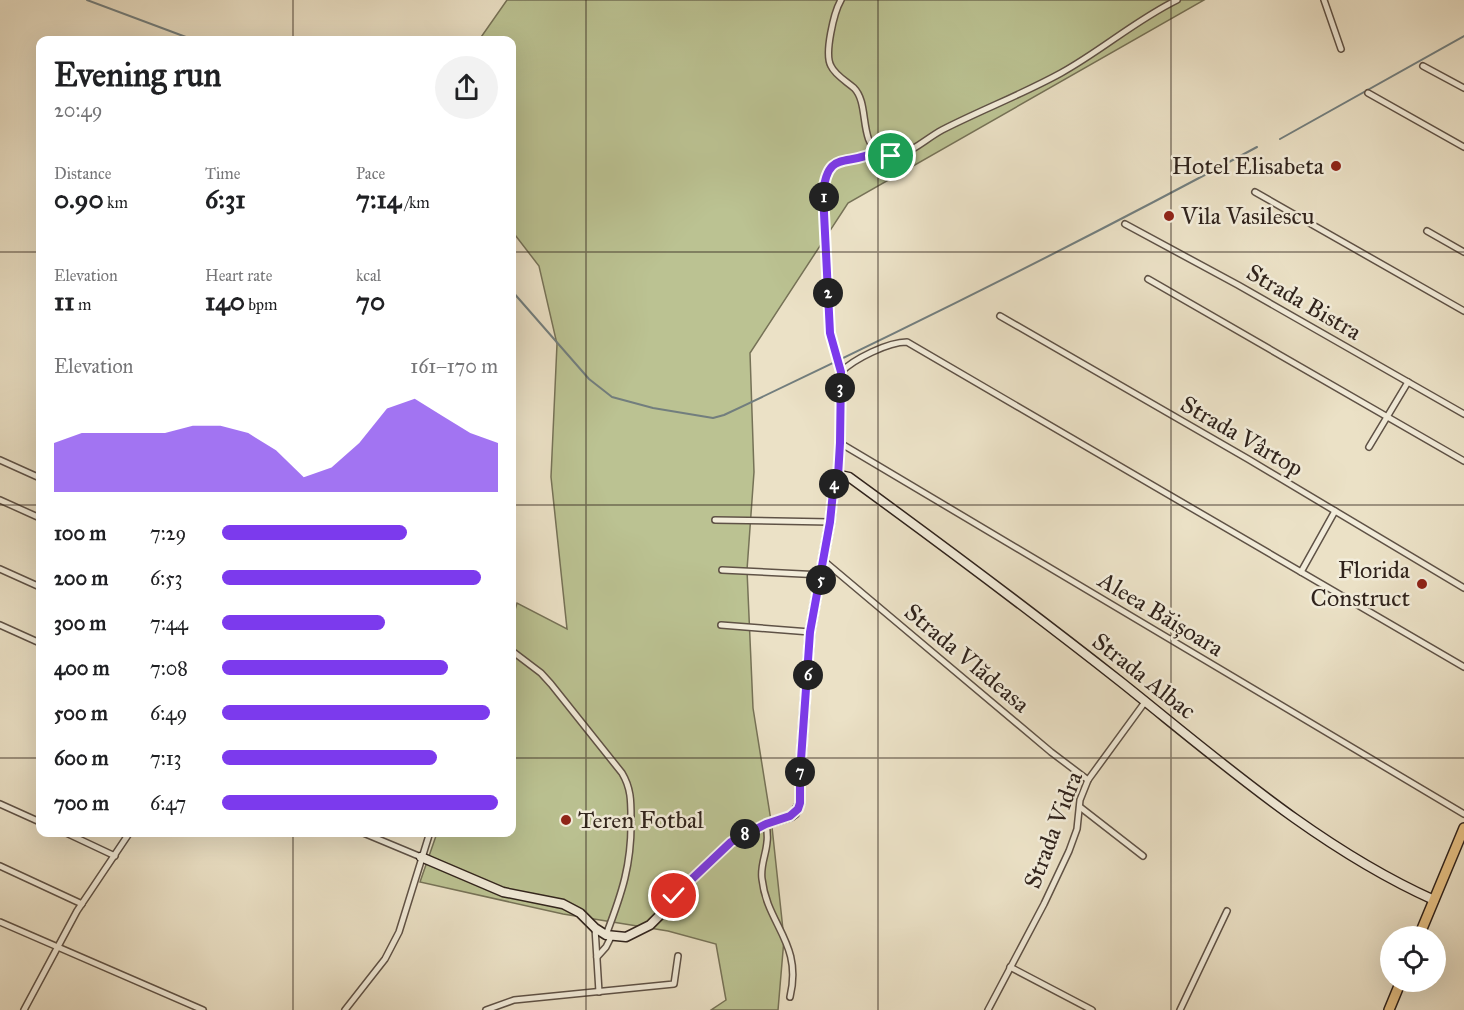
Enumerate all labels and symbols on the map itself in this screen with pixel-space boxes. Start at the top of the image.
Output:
pin [865,130,916,181]
place label: Hotel Elisabeta [1172,151,1325,181]
marker: Hotel Elisabeta [1329,159,1343,173]
pin: 1 [809,182,839,212]
place label: Vila Vasilescu [1180,201,1315,231]
marker: Vila Vasilescu [1162,209,1176,223]
street label: Strada Bistra [1241,257,1367,347]
pin: 2 [813,278,843,308]
pin: 3 [825,373,855,403]
street label: Strada Vârtop [1175,389,1309,483]
pin: 4 [819,469,849,499]
place label: Florida Construct [1311,555,1411,613]
street label: Aleea Băișoara [1092,564,1230,664]
pin: 5 [806,565,836,595]
marker: Florida Construct [1415,577,1429,591]
street label: Strada Vlădeasa [898,597,1036,720]
street label: Strada Albac [1086,626,1202,726]
pin: 6 [793,660,823,690]
pin: 7 [785,757,815,787]
street label: Strada Vidra [1017,766,1089,893]
place label: Teren Fotbal [578,805,704,835]
marker: Teren Fotbal [559,813,573,827]
pin: 8 [730,819,760,849]
pin [648,870,699,921]

